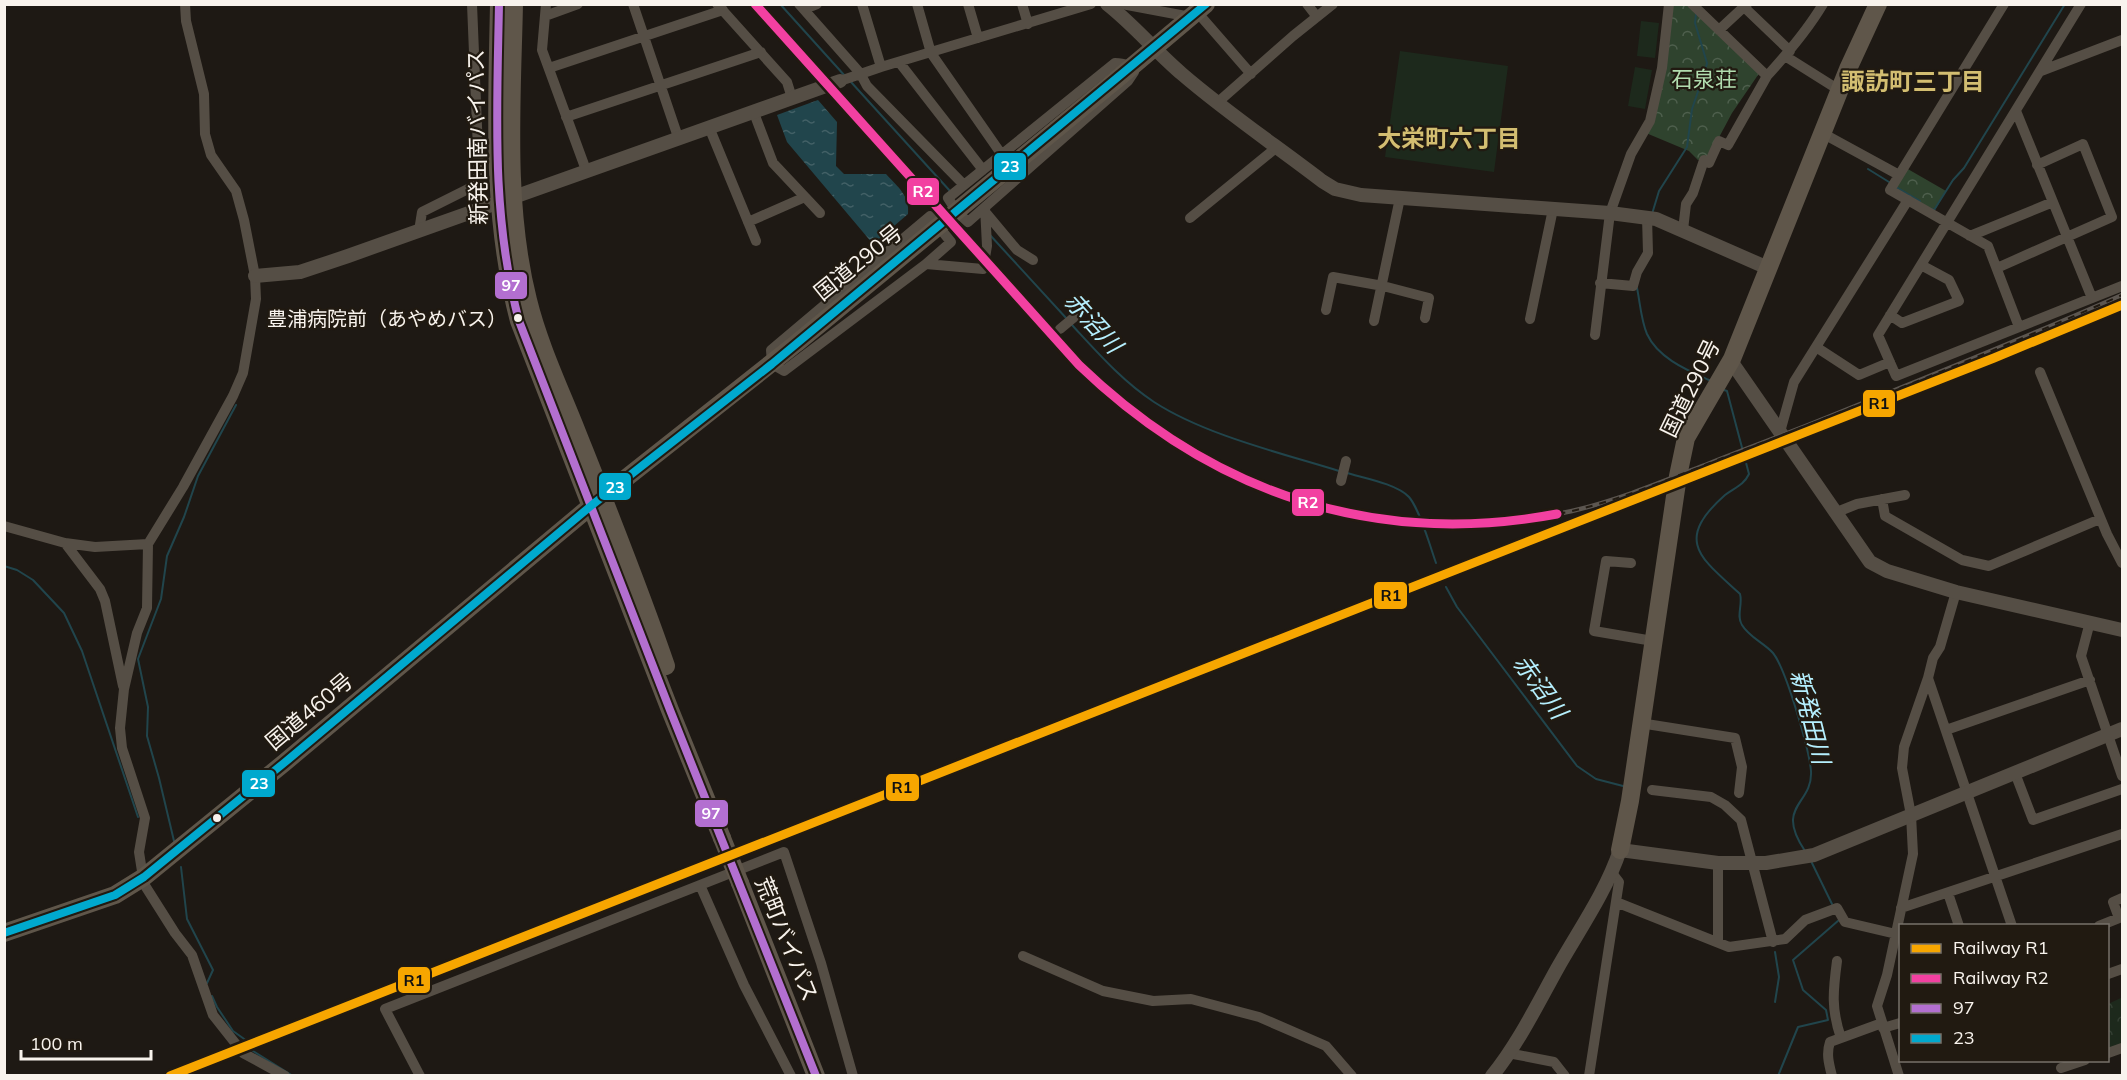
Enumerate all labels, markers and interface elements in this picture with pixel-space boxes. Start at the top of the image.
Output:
street label: 新発田南バイパス [461,49,493,225]
park label: 石泉荘 [1671,65,1737,93]
district label: 諏訪町三丁目 [1841,66,1985,96]
district label: 大栄町六丁目 [1377,123,1521,153]
line badge: 23 [993,152,1027,181]
text: 23 [1000,156,1020,176]
line badge: R2 [906,177,940,206]
text: R2 [913,181,933,201]
street label: 国道290号 [808,218,908,306]
line badge: 97 [494,271,528,300]
text: 97 [501,275,521,295]
water label: 赤沼川 [1059,286,1131,361]
place label: 豊浦病院前（あやめバス） [267,306,507,331]
marker: 豊浦病院前（あやめバス） [512,312,524,324]
street label: 国道290号 [1654,334,1726,442]
line badge: R1 [1862,389,1896,418]
text: R1 [1869,393,1889,413]
line badge: 23 [598,472,632,501]
text: 23 [605,477,625,497]
line badge: R2 [1291,488,1325,517]
text: R2 [1298,492,1318,512]
line badge: R1 [1373,581,1408,610]
text: R1 [1381,585,1401,605]
water label: 赤沼川 [1508,648,1576,727]
street label: 国道460号 [260,666,358,756]
water label: 新発田川 [1785,667,1838,770]
line badge: 23 [241,769,276,798]
text: 23 [249,773,269,793]
line badge: R1 [885,773,920,802]
text: R1 [892,777,912,797]
line badge: 97 [694,799,729,828]
text: 97 [701,803,721,823]
unlabelled marker [211,812,223,824]
street label: 荒町バイパス [749,873,825,1005]
legend [1899,924,2109,1062]
text: Railway R1 [1953,936,2048,959]
line badge: R1 [397,966,431,994]
text: Railway R2 [1953,966,2048,989]
text: R1 [404,970,424,990]
text: 97 [1953,996,1975,1019]
scale bar [21,1023,152,1061]
text: 23 [1953,1026,1975,1049]
text: 100 m [30,1032,83,1055]

